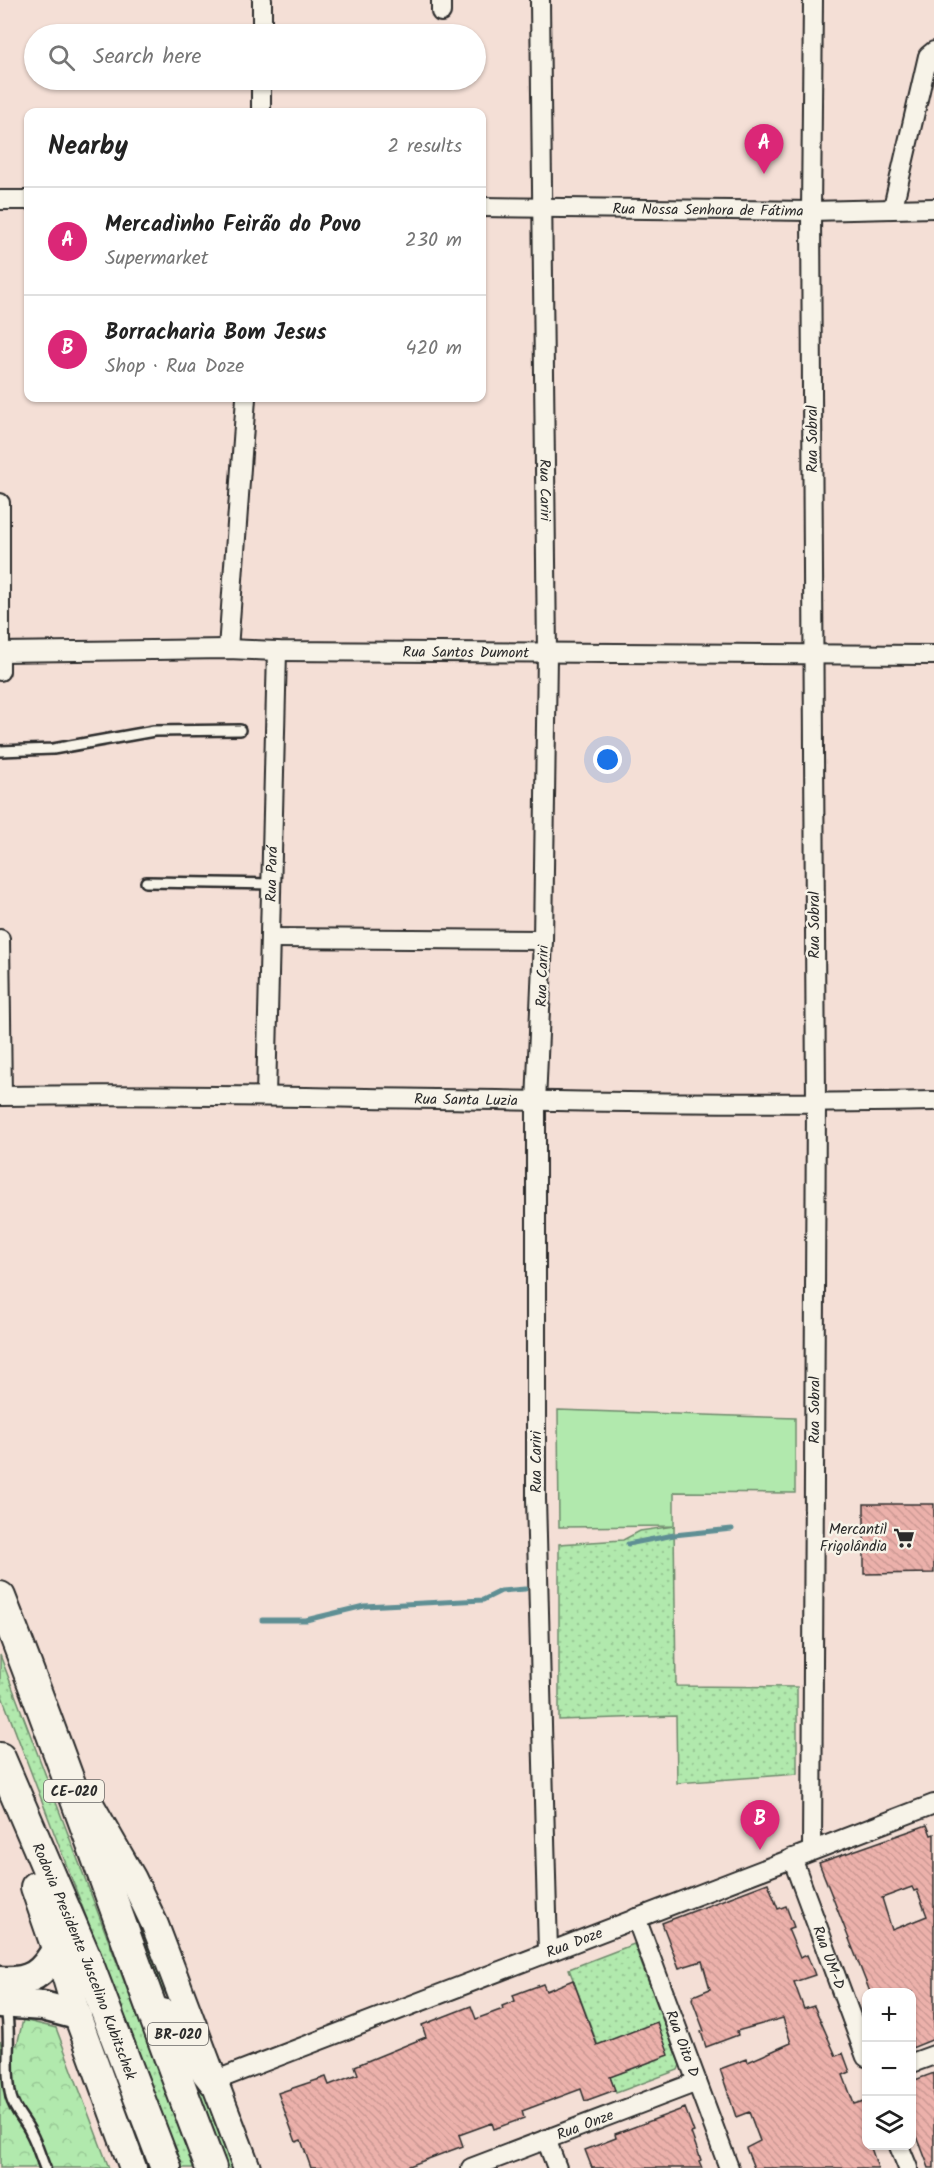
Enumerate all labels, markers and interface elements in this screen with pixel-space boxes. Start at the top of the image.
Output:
search box [24,24,486,90]
text: Search here [93,40,201,75]
icon: search [45,41,78,74]
pin: A [744,124,783,174]
text: Nearby [48,126,128,168]
text: 2 results [387,131,462,163]
street label: Rua Nossa Senhora de Fátima [612,198,804,224]
text: Mercadinho Feirão do Povo [105,208,361,243]
text: A [61,225,74,257]
text: 230 m [405,225,462,257]
text: Supermarket [105,243,208,275]
text: Borracharia Bom Jesus [105,316,327,351]
text: B [61,333,74,365]
text: 420 m [405,333,462,365]
text: Shop · Rua Doze [105,351,244,383]
street label: Rua Sobral [801,405,825,473]
street label: Rua Cariri [532,459,557,523]
street label: Rua Santos Dumont [403,641,529,666]
your location [593,745,622,774]
street label: Rua Pará [260,844,285,903]
street label: Rua Sobral [803,891,827,959]
street label: Rua Cariri [530,943,556,1007]
street label: Rua Santa Luzia [414,1088,518,1113]
street label: Rua Sobral [803,1376,828,1444]
street label: Rua Cariri [525,1430,549,1493]
place label: Mercantil Frigolândia [820,1518,887,1559]
supermarket icon: Mercantil Frigolândia [892,1526,916,1550]
road number: CE-020 [44,1780,104,1802]
pin: B [740,1800,780,1850]
street label: Rodovia Presidente Juscelino Kubitschek [25,1839,143,2084]
street label: Rua Doze [543,1921,607,1965]
street label: Rua UM-D [805,1922,851,1993]
map controls [862,1988,916,2150]
button: + [862,1988,916,2042]
street label: Rua Oito D [658,2007,705,2081]
road number: BR-020 [148,2023,208,2045]
button: − [862,2042,916,2096]
button: layers [862,2096,916,2150]
street label: Rua Onze [553,2104,618,2147]

